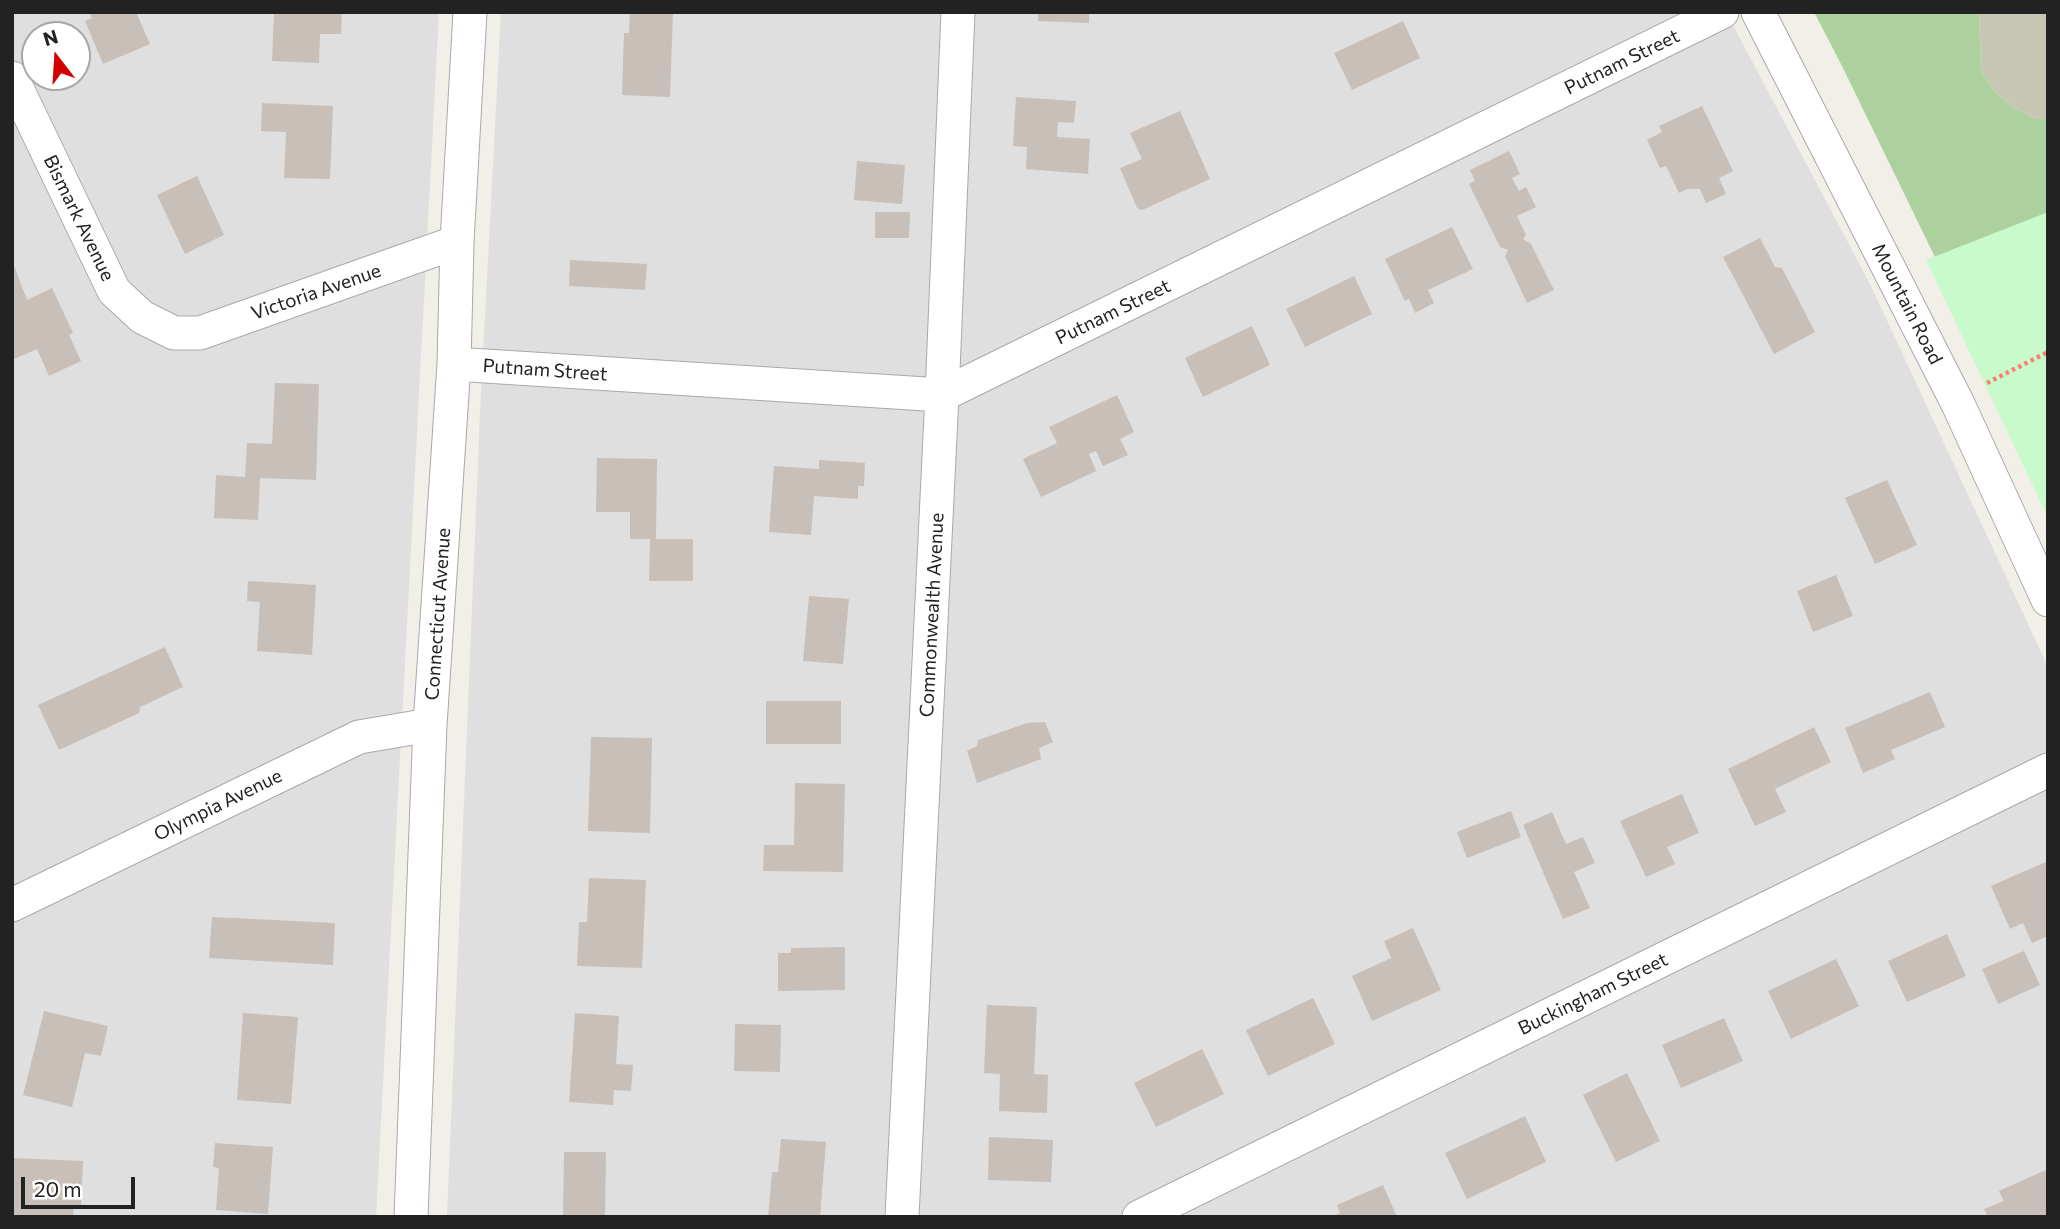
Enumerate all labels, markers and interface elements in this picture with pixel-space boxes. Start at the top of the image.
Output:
north arrow [21,21,91,91]
text: N [40,24,60,50]
street label: Putnam Street [1561,24,1683,100]
street label: Bismark Avenue [39,151,119,285]
street label: Mountain Road [1867,240,1947,368]
street label: Victoria Avenue [248,259,384,325]
street label: Putnam Street [1052,274,1174,350]
street label: Putnam Street [482,354,608,386]
street label: Commonwealth Avenue [915,512,949,718]
street label: Connecticut Avenue [421,527,455,701]
street label: Olympia Avenue [150,764,286,846]
street label: Buckingham Street [1515,948,1671,1040]
scale bar [24,1162,138,1206]
text: 20 m [34,1176,82,1201]

